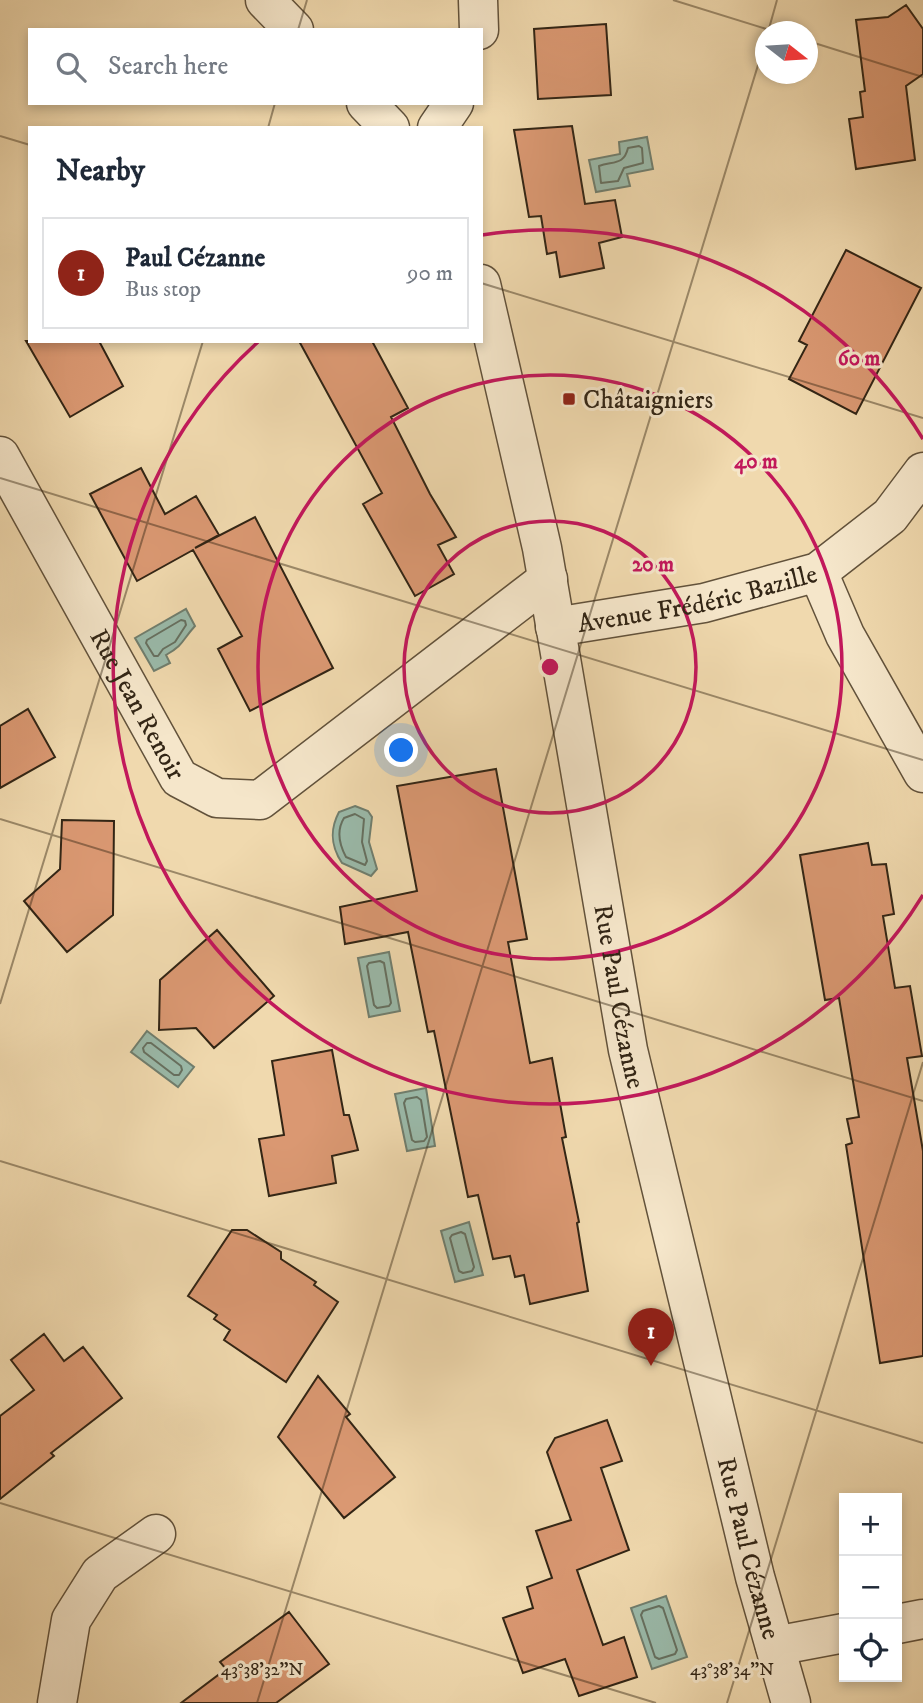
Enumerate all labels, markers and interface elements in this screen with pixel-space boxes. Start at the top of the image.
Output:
north arrow [755,21,818,84]
search box [28,28,483,105]
icon: search [52,48,90,86]
text: Search here [108,50,228,83]
text: Nearby [56,153,145,190]
text: Paul Cézanne [125,242,265,275]
text: 1 [77,259,85,288]
text: 90 m [407,259,453,288]
text: Bus stop [125,275,201,304]
text: 60 m [838,346,880,372]
place label: Châtaigniers [583,384,713,417]
marker: Châtaigniers [561,391,577,407]
text: 40 m [734,449,778,475]
text: 20 m [632,552,674,578]
street label: Avenue Frédéric Bazille [575,558,821,641]
street label: Rue Jean Renoir [82,624,192,786]
centre of rings [538,655,562,679]
your location [384,733,418,767]
street label: Rue Paul Cézanne [585,902,652,1092]
pin: 1 [628,1308,674,1366]
street label: Rue Paul Cézanne [709,1454,787,1643]
map controls [839,1493,902,1682]
button: + [839,1493,902,1556]
button: − [839,1556,902,1619]
button: locate [839,1619,902,1682]
text: 43°38'32"N [221,1659,303,1681]
text: 43°38'34"N [690,1659,774,1681]

